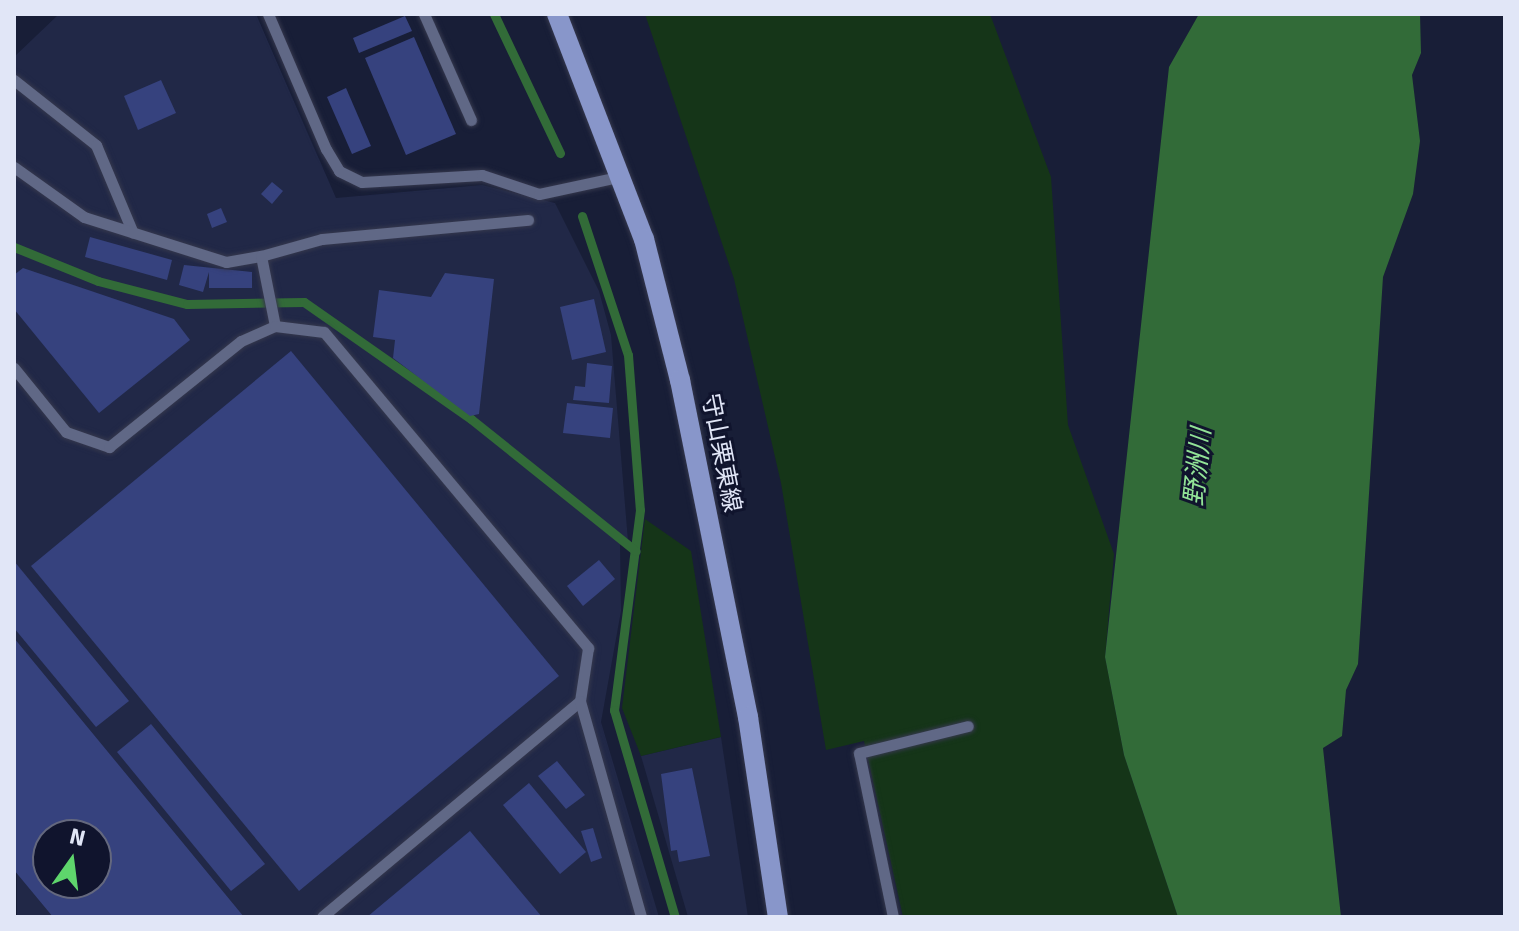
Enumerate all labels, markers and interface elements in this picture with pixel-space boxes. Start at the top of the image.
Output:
street label: 守山栗東線 [695,391,747,515]
water label: 野洲川 [1179,427,1219,507]
north arrow [32,819,112,899]
text: N [67,822,88,852]

